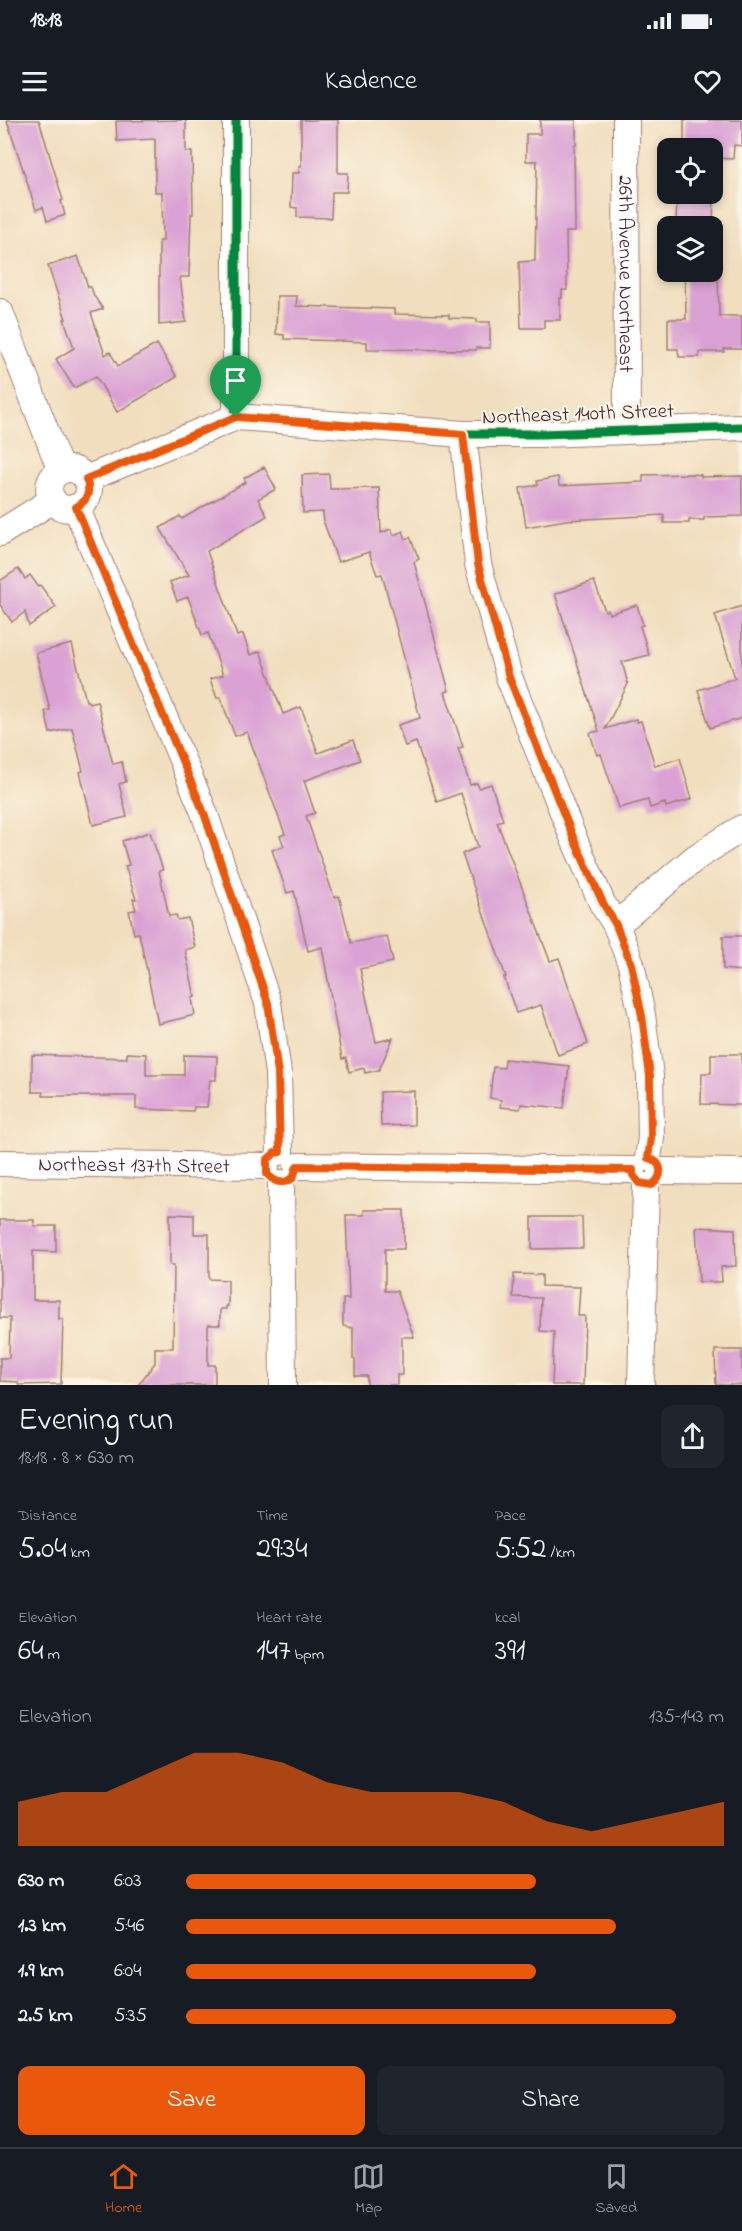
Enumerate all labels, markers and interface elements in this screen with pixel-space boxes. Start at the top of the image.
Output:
text: 18:18 [30,5,62,37]
text: Kadence [325,62,417,101]
icon: menu [18,65,51,98]
icon: heart [691,65,724,98]
map controls [657,138,723,282]
button: locate [657,138,723,204]
street label: 26th Avenue Northeast [609,175,640,373]
button: layers [657,216,723,282]
pin [210,355,261,417]
icon: arrive [219,364,252,397]
street label: Northeast 140th Street [482,397,675,433]
street label: Northeast 137th Street [38,1150,230,1183]
text: Evening run [18,1397,173,1445]
button: share [661,1405,724,1468]
text: 18:18 · 8 × 630 m [18,1444,134,1473]
text: Distance [18,1504,77,1528]
text: Time [256,1504,288,1528]
text: Pace [495,1504,526,1528]
text: 5.04 [18,1528,67,1572]
text: 29:34 [256,1528,308,1572]
text: 5:52 [495,1528,546,1572]
text: km [67,1541,90,1565]
text: /km [546,1541,575,1565]
text: Elevation [18,1606,77,1630]
text: Heart rate [256,1606,322,1630]
text: kcal [495,1606,520,1630]
text: 64 [18,1630,44,1674]
text: 147 [256,1630,291,1674]
text: 391 [495,1630,526,1674]
text: m [44,1643,60,1667]
text: bpm [291,1643,324,1667]
text: Elevation [18,1703,92,1732]
text: 135–143 m [649,1703,724,1732]
text: 630 m [18,1867,64,1896]
text: 6:03 [114,1867,141,1896]
text: 1.3 km [18,1912,66,1941]
text: 5:46 [114,1912,144,1941]
text: 1.9 km [18,1957,64,1986]
text: 6:04 [114,1957,141,1986]
text: 2.5 km [18,2002,73,2031]
text: 5:35 [114,2002,147,2031]
button: Save [18,2066,365,2135]
button: Share [377,2066,724,2135]
tab: Home [105,2160,142,2220]
tab: Map [352,2160,385,2220]
tab: Saved [595,2160,637,2220]

